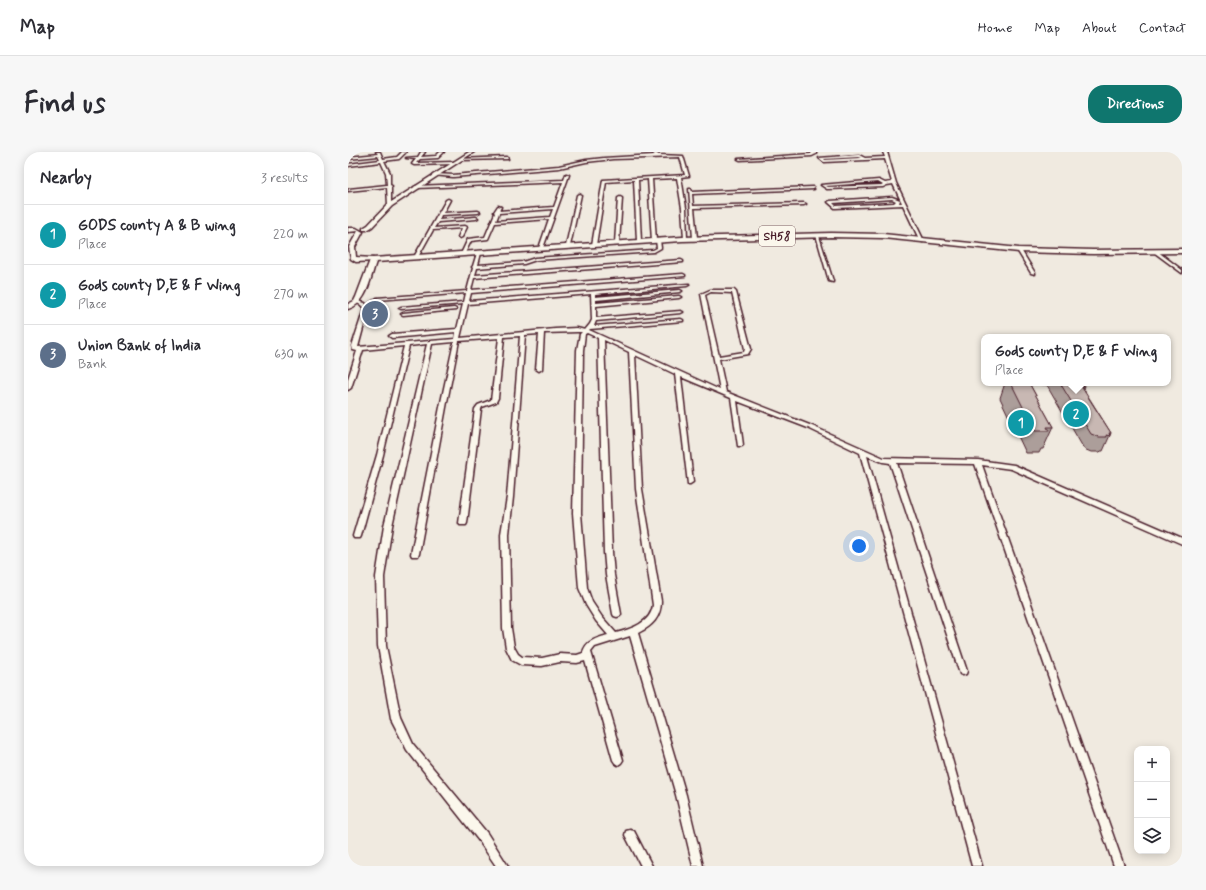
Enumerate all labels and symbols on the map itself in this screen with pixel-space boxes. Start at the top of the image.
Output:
road number: SH58 [759,226,795,246]
pin: 3 [362,299,388,329]
pin: 2 [1063,399,1089,429]
pin: 1 [1008,408,1034,438]
your location [849,536,869,556]

